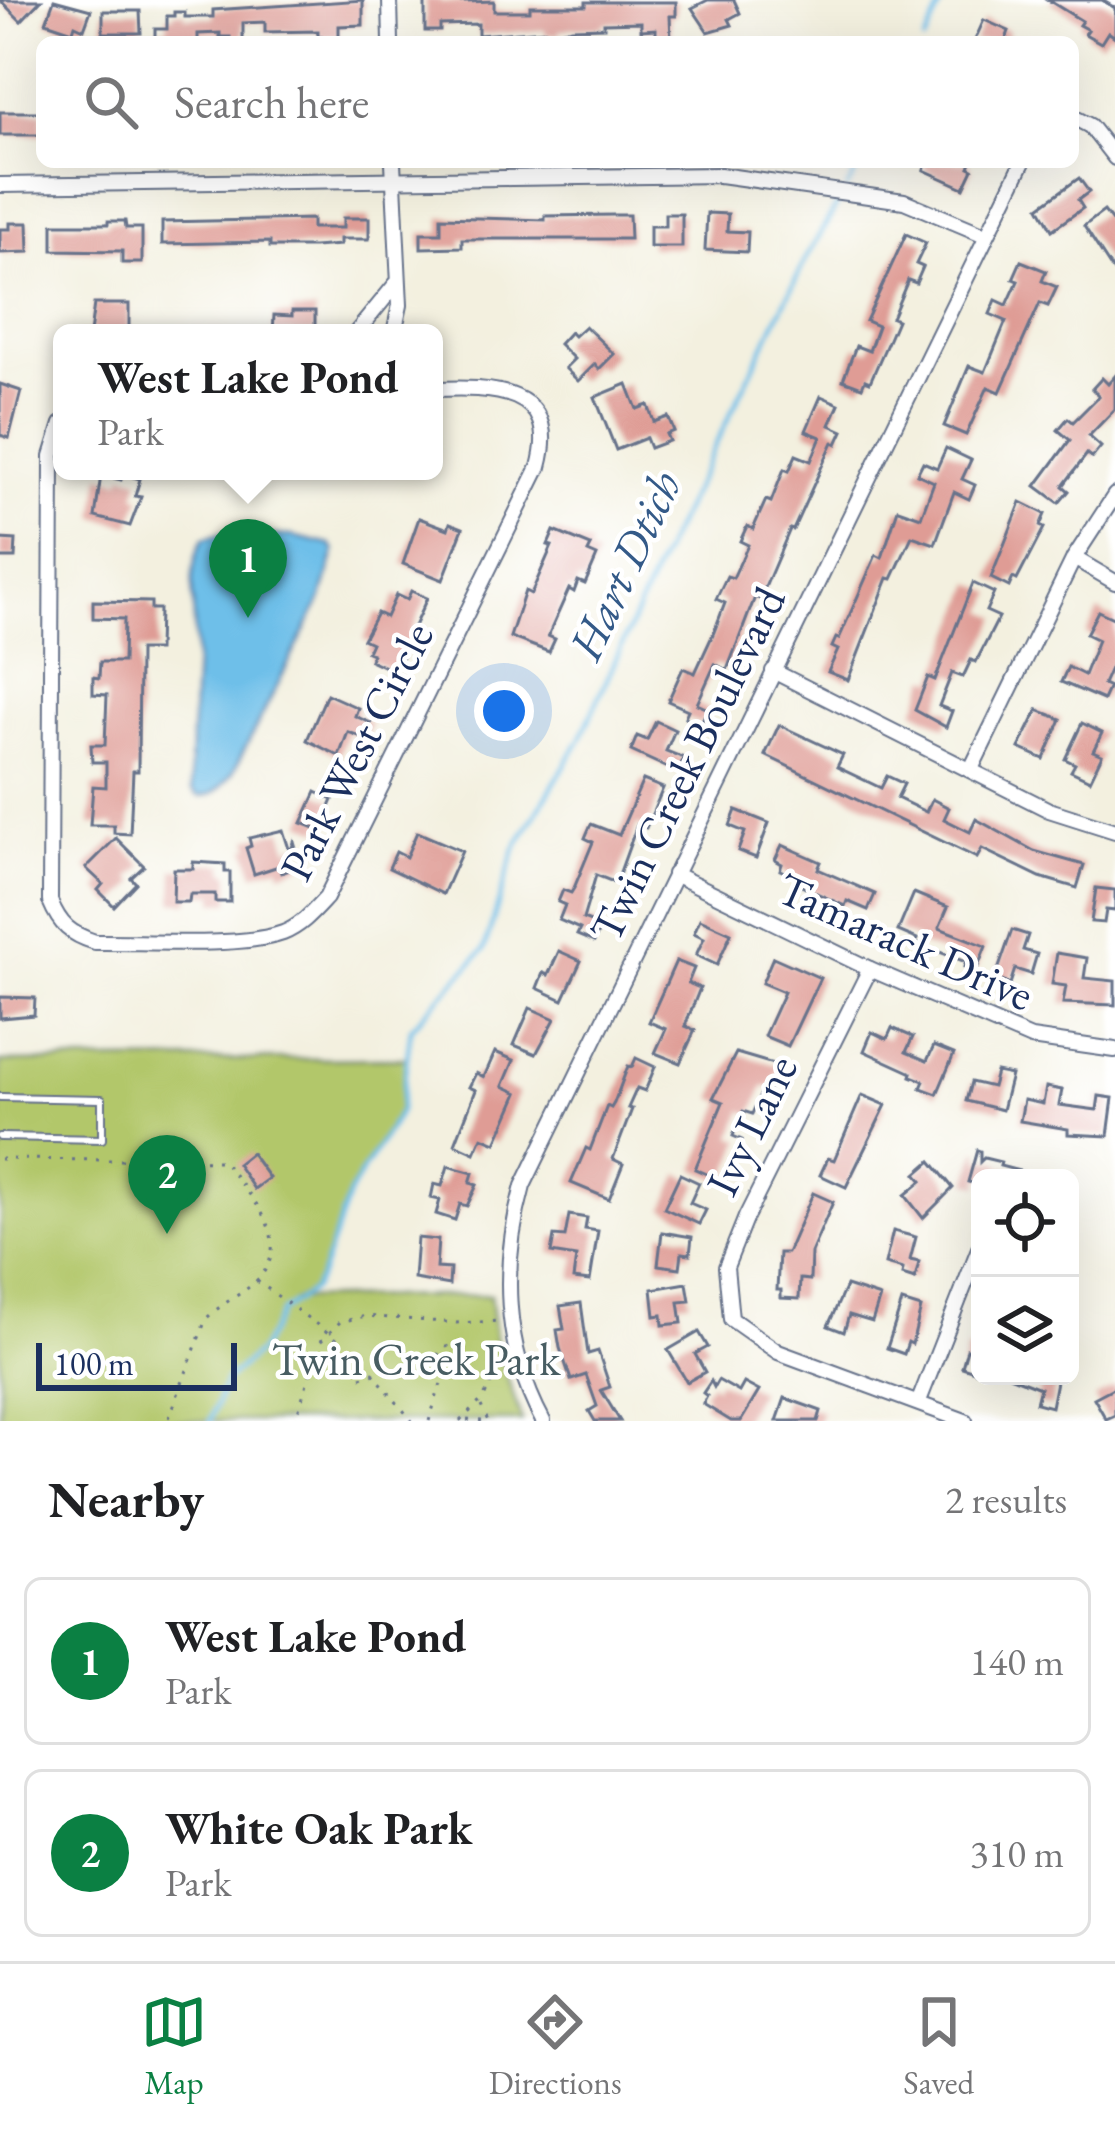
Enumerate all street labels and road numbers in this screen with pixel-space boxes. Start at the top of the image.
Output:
street label: Twin Creek Boulevard [576,577,798,951]
street label: Park West Circle [266,612,446,890]
street label: Tamarack Drive [769,859,1043,1023]
street label: Ivy Lane [692,1045,810,1205]

